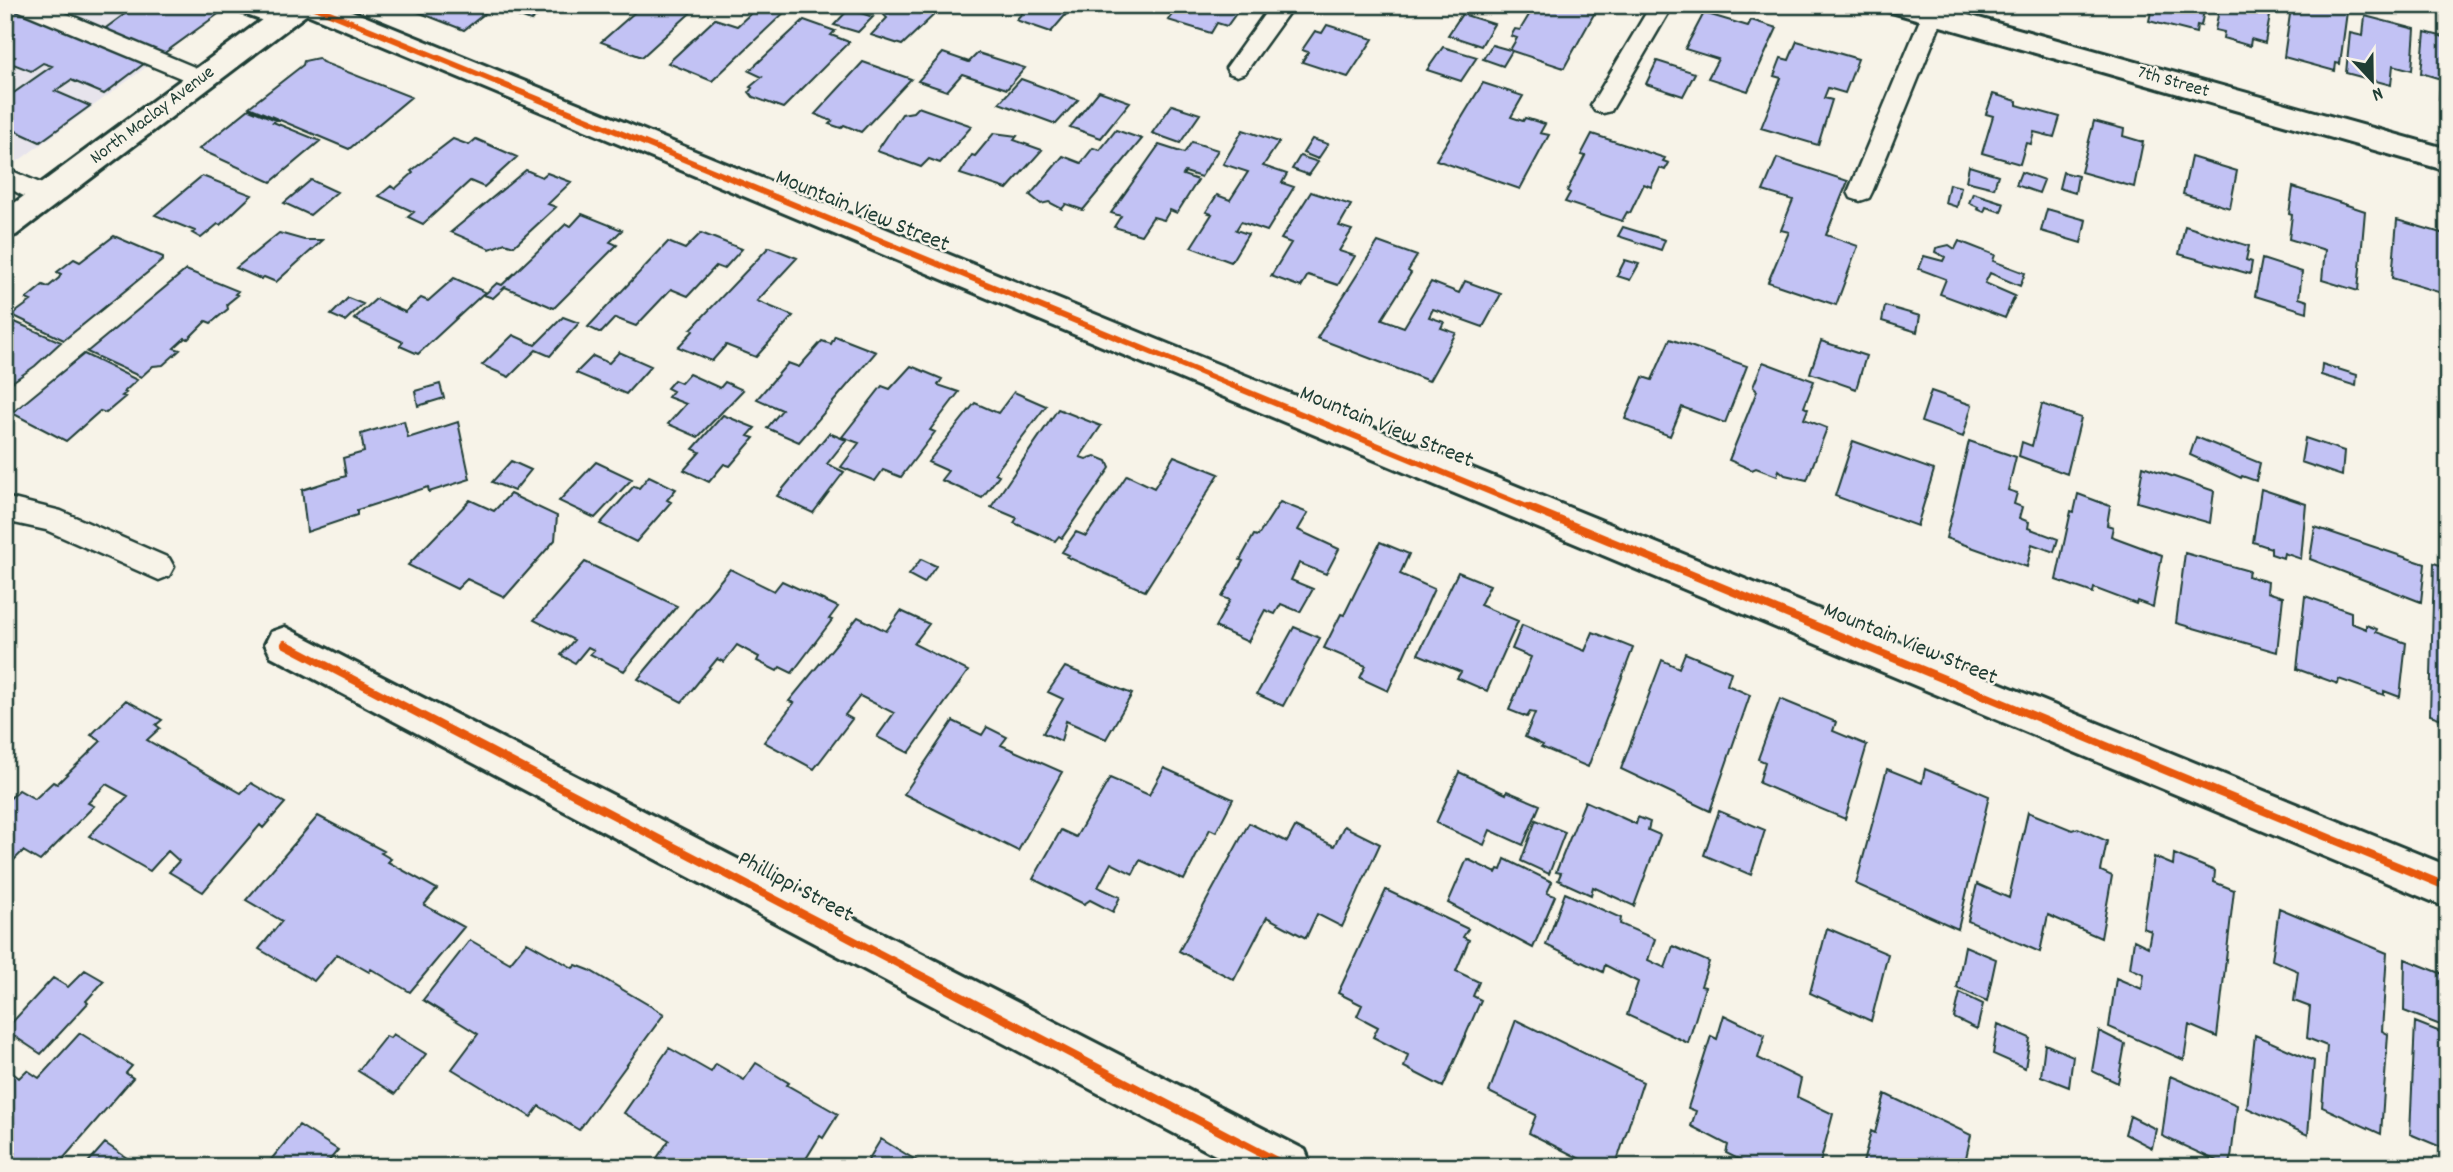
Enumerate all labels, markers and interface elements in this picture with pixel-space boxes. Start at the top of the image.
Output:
north arrow [2338,46,2408,116]
street label: North Maclay Avenue [85,60,221,172]
street label: 7th Street [2134,60,2212,106]
text: N [2368,78,2386,107]
street label: Mountain View Street [770,162,954,262]
street label: Mountain View Street [1294,378,1478,478]
street label: Mountain View Street [1818,595,2002,695]
street label: Phillippi Street [731,844,859,932]

